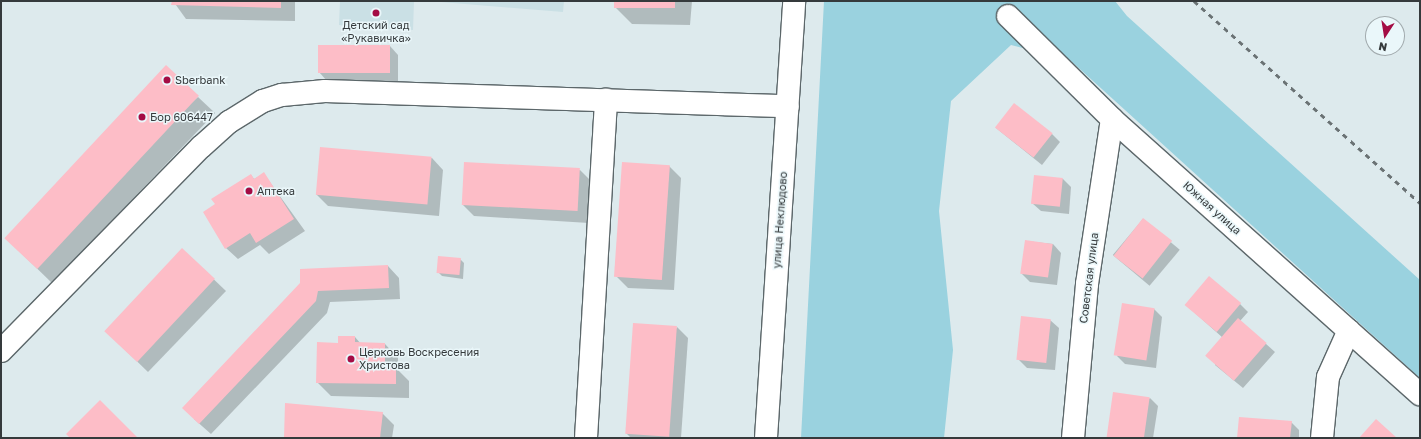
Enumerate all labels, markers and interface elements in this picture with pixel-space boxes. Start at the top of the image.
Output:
marker: Детский сад «Рукавичка» [371,8,381,18]
north arrow [1365,16,1405,56]
place label: Детский сад «Рукавичка» [341,19,411,45]
text: N [1377,40,1388,54]
place label: Sberbank [175,73,225,87]
marker: Sberbank [162,75,172,85]
place label: Бор 606447 [150,110,213,124]
marker: Бор 606447 [137,112,147,122]
street label: улица Неклюдово [770,171,790,269]
street label: Южная улица [1180,179,1244,237]
place label: Аптека [257,184,295,198]
marker: Аптека [244,186,254,196]
street label: Советская улица [1077,232,1101,324]
place label: Церковь Воскресения Христова [359,346,479,372]
marker: Церковь Воскресения Христова [346,354,356,364]

